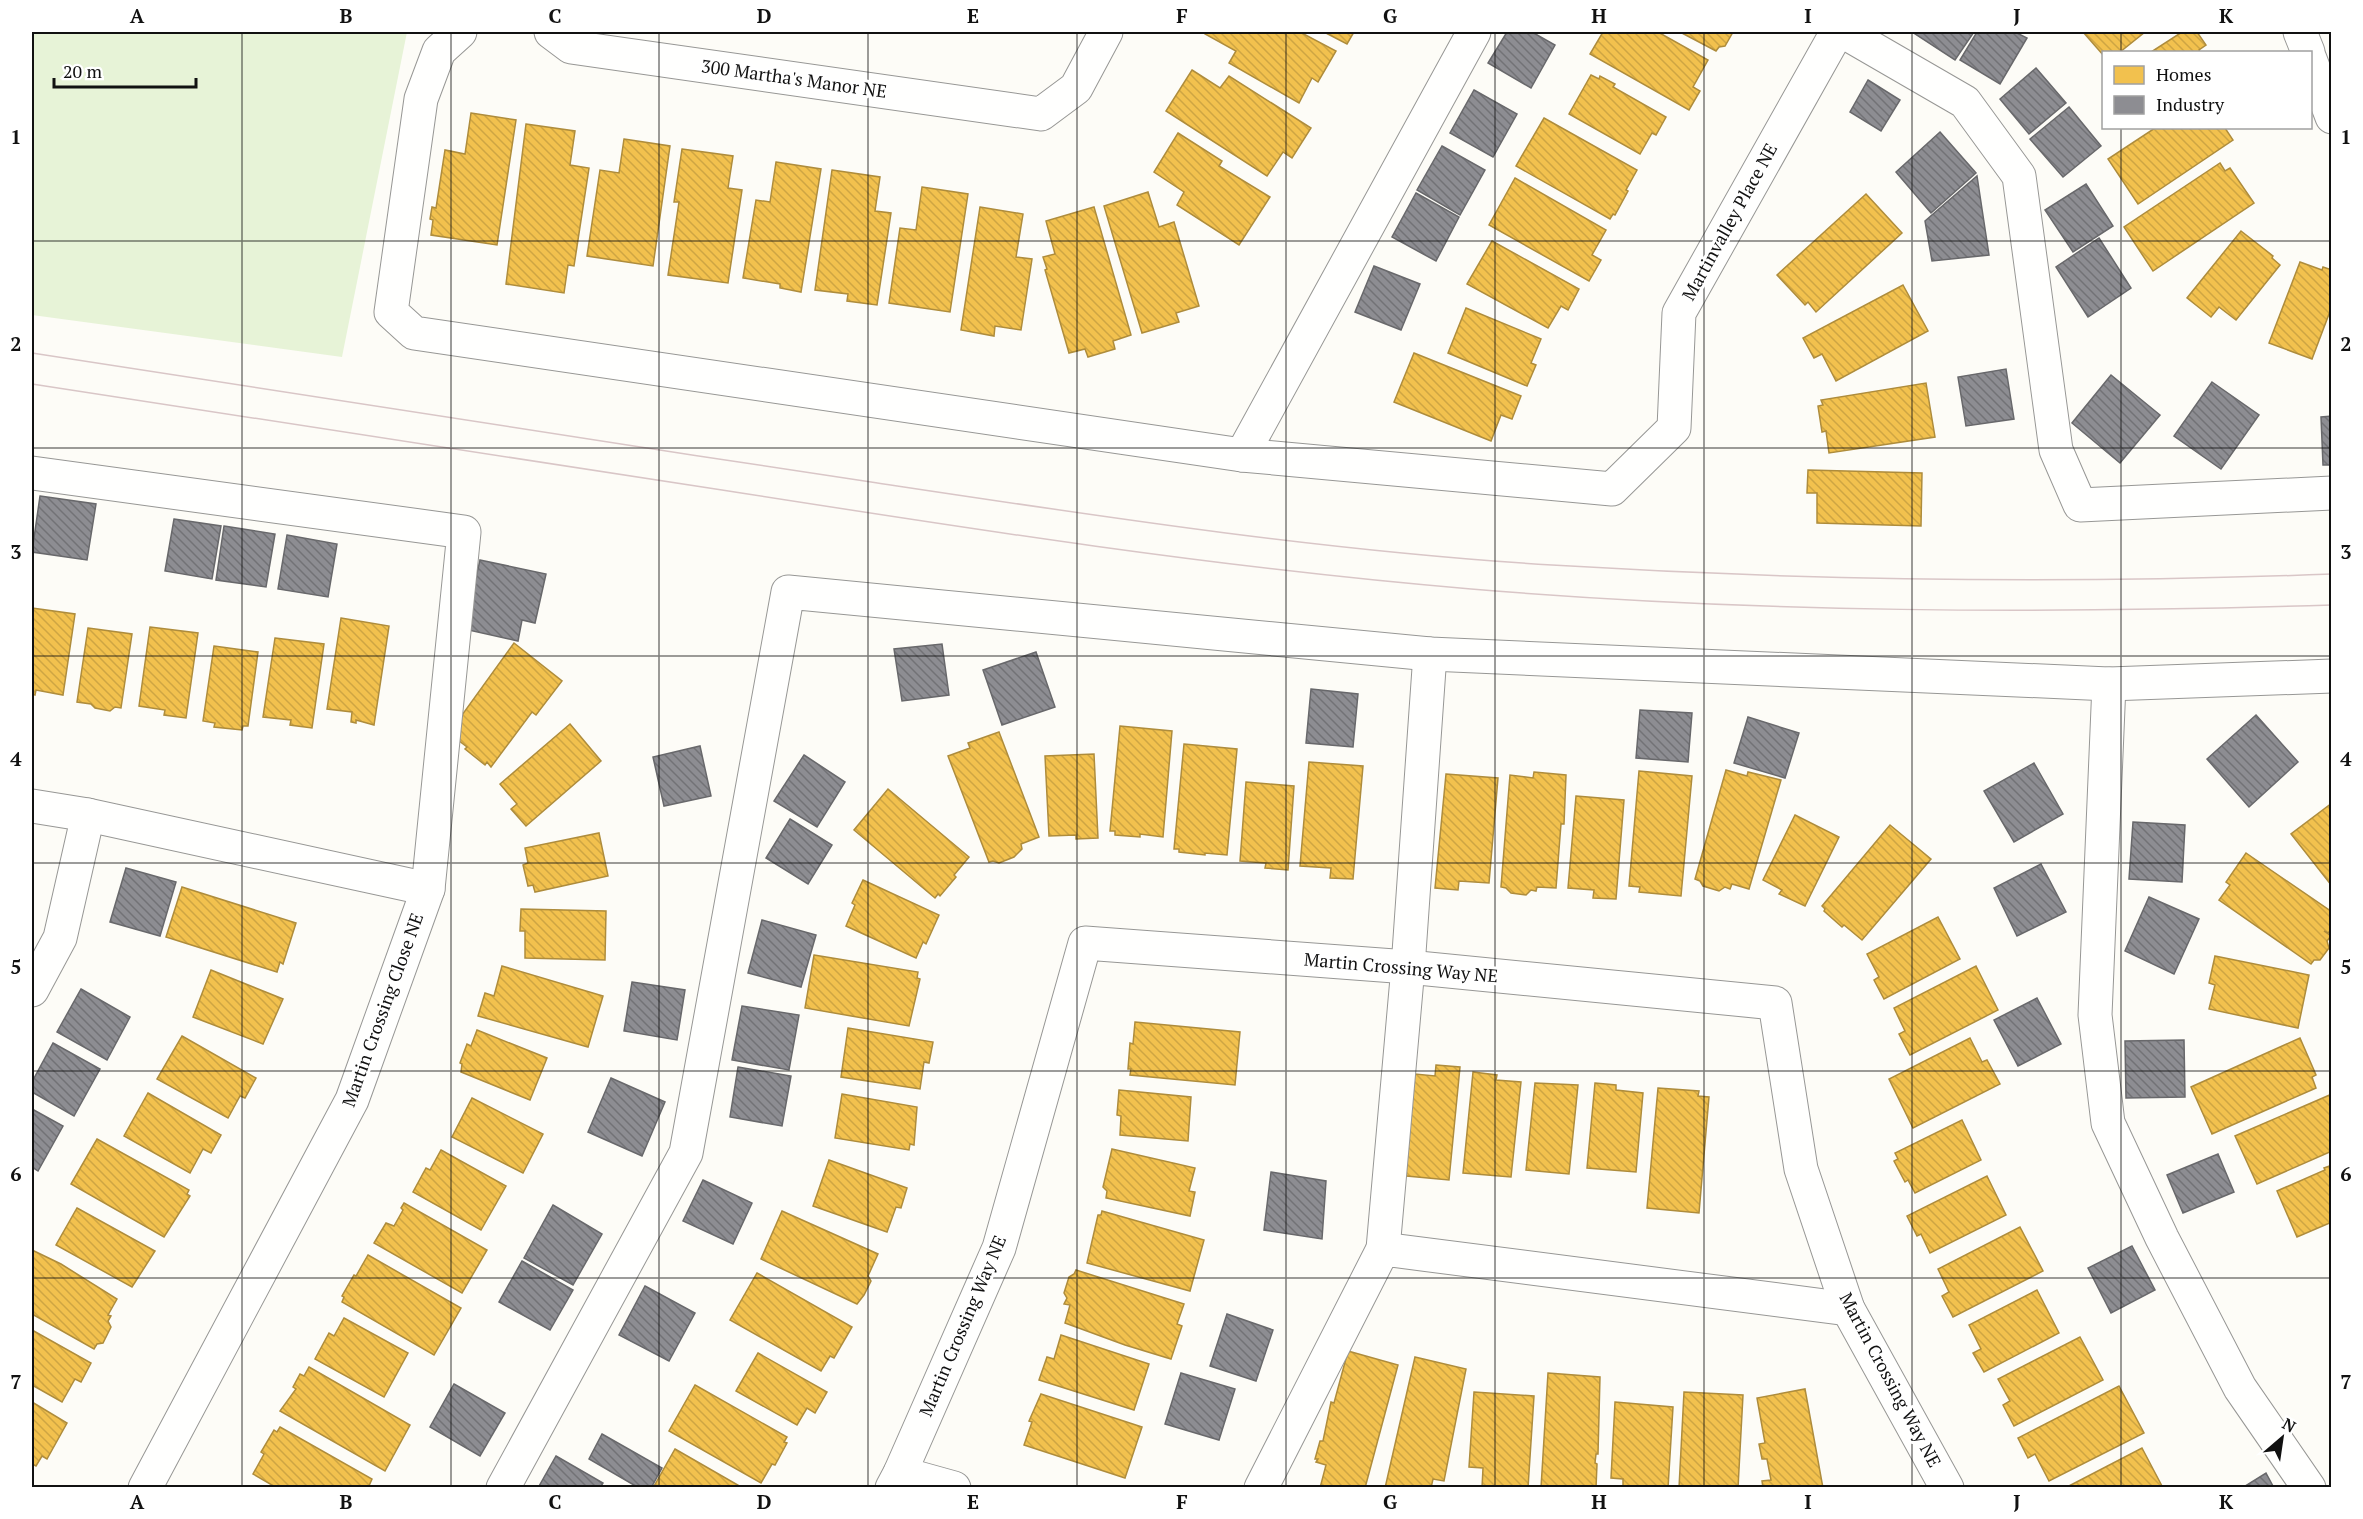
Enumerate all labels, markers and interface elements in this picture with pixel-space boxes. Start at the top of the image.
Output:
text: A [130,2,145,29]
text: B [340,2,353,29]
text: C [548,2,562,29]
text: D [757,2,771,29]
text: E [967,2,979,29]
text: F [1176,2,1188,29]
text: G [1383,2,1397,29]
text: H [1591,2,1607,29]
text: I [1804,2,1812,29]
text: J [2013,2,2021,29]
text: K [2219,2,2234,29]
scale bar [54,51,196,89]
legend [2102,51,2312,129]
street label: 300 Martha's Manor NE [700,53,888,103]
text: 20 m [63,59,103,83]
text: Homes [2156,62,2211,86]
text: Industry [2156,92,2225,116]
text: 1 [10,123,22,150]
text: 1 [2340,123,2352,150]
street label: Martinvalley Place NE [1676,139,1782,304]
text: 2 [10,330,22,357]
text: 2 [2340,330,2352,357]
text: 3 [10,538,22,565]
text: 3 [2340,538,2352,565]
text: 4 [10,745,22,772]
text: 4 [2340,745,2352,772]
street label: Martin Crossing Close NE [336,909,428,1110]
street label: Martin Crossing Way NE [1303,947,1499,987]
text: 5 [10,953,22,980]
text: 5 [2340,953,2352,980]
text: 6 [10,1160,22,1187]
text: 6 [2340,1160,2352,1187]
street label: Martin Crossing Way NE [913,1231,1011,1420]
street label: Martin Crossing Way NE [1835,1288,1947,1471]
text: 7 [10,1368,22,1395]
text: 7 [2340,1368,2352,1395]
north arrow [2252,1408,2312,1468]
text: N [2279,1412,2300,1437]
text: A [130,1488,145,1515]
text: B [340,1488,353,1515]
text: C [548,1488,562,1515]
text: D [757,1488,771,1515]
text: E [967,1488,979,1515]
text: F [1176,1488,1188,1515]
text: G [1383,1488,1397,1515]
text: H [1591,1488,1607,1515]
text: I [1804,1488,1812,1515]
text: J [2013,1488,2021,1515]
text: K [2219,1488,2234,1515]

